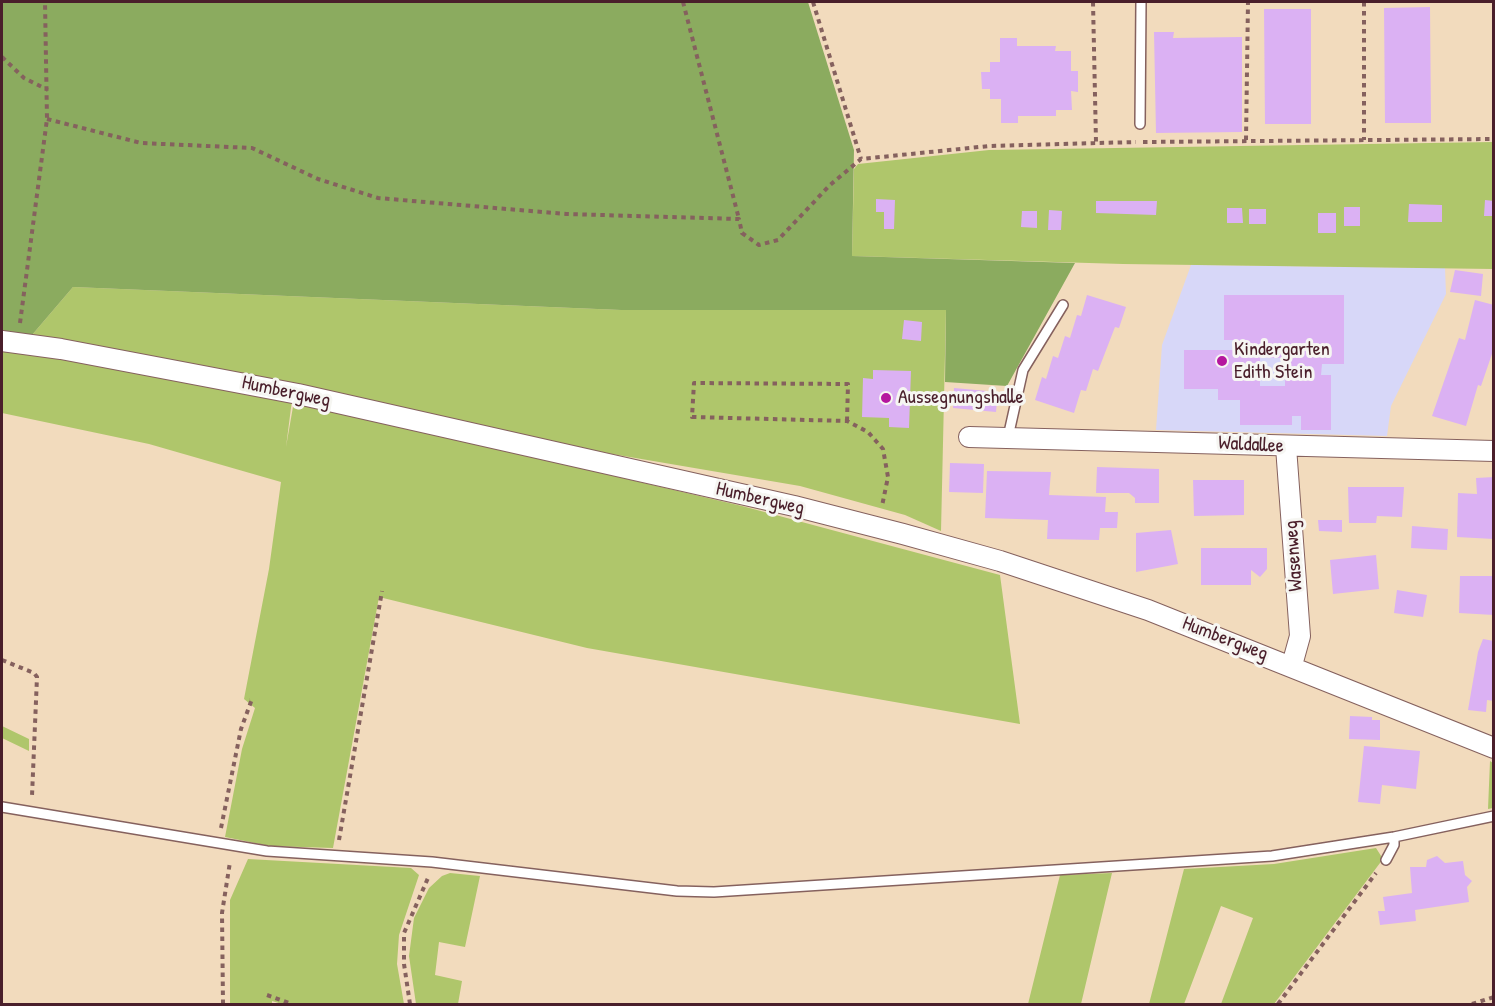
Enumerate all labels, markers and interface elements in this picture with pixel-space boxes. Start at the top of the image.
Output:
place label: Kindergarten Edith Stein [1234,338,1330,385]
marker: Kindergarten Edith Stein [1215,354,1229,368]
street label: Humbergweg [240,371,332,413]
place label: Aussegnungshalle [898,386,1024,410]
marker: Aussegnungshalle [879,391,893,405]
street label: Waldallee [1218,431,1284,459]
street label: Humbergweg [714,477,806,521]
street label: Wasenweg [1280,520,1308,592]
street label: Humbergweg [1179,612,1271,666]

